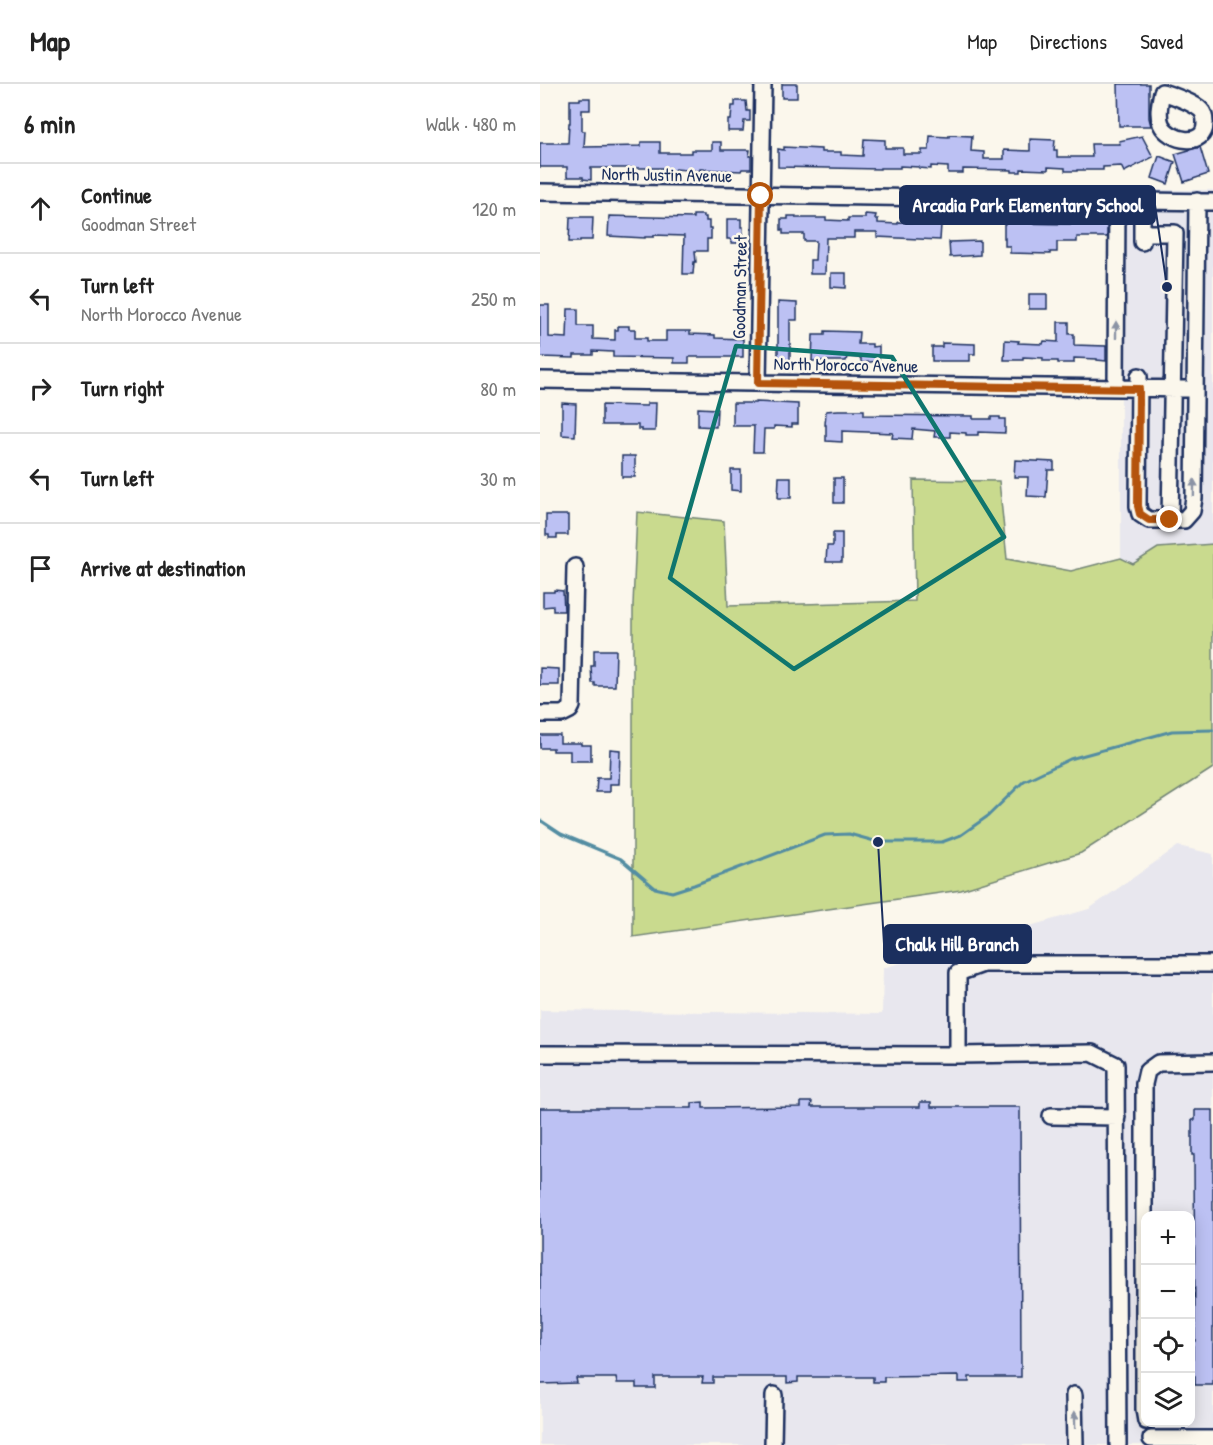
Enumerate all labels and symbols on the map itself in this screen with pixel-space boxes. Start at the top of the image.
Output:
street label: North Justin Avenue [602,161,733,188]
route start [747,182,773,208]
callout: Arcadia Park Elementary School [900,186,1155,224]
text: Arcadia Park Elementary School [913,191,1144,219]
street label: Goodman Street [726,234,753,339]
one-way arrow [1111,320,1121,339]
street label: North Morocco Avenue [773,351,919,378]
one-way arrow [1189,479,1199,498]
route end [1156,506,1182,532]
callout: Chalk Hill Branch [884,925,1031,963]
text: Chalk Hill Branch [895,930,1019,957]
one-way arrow [1070,1410,1080,1429]

